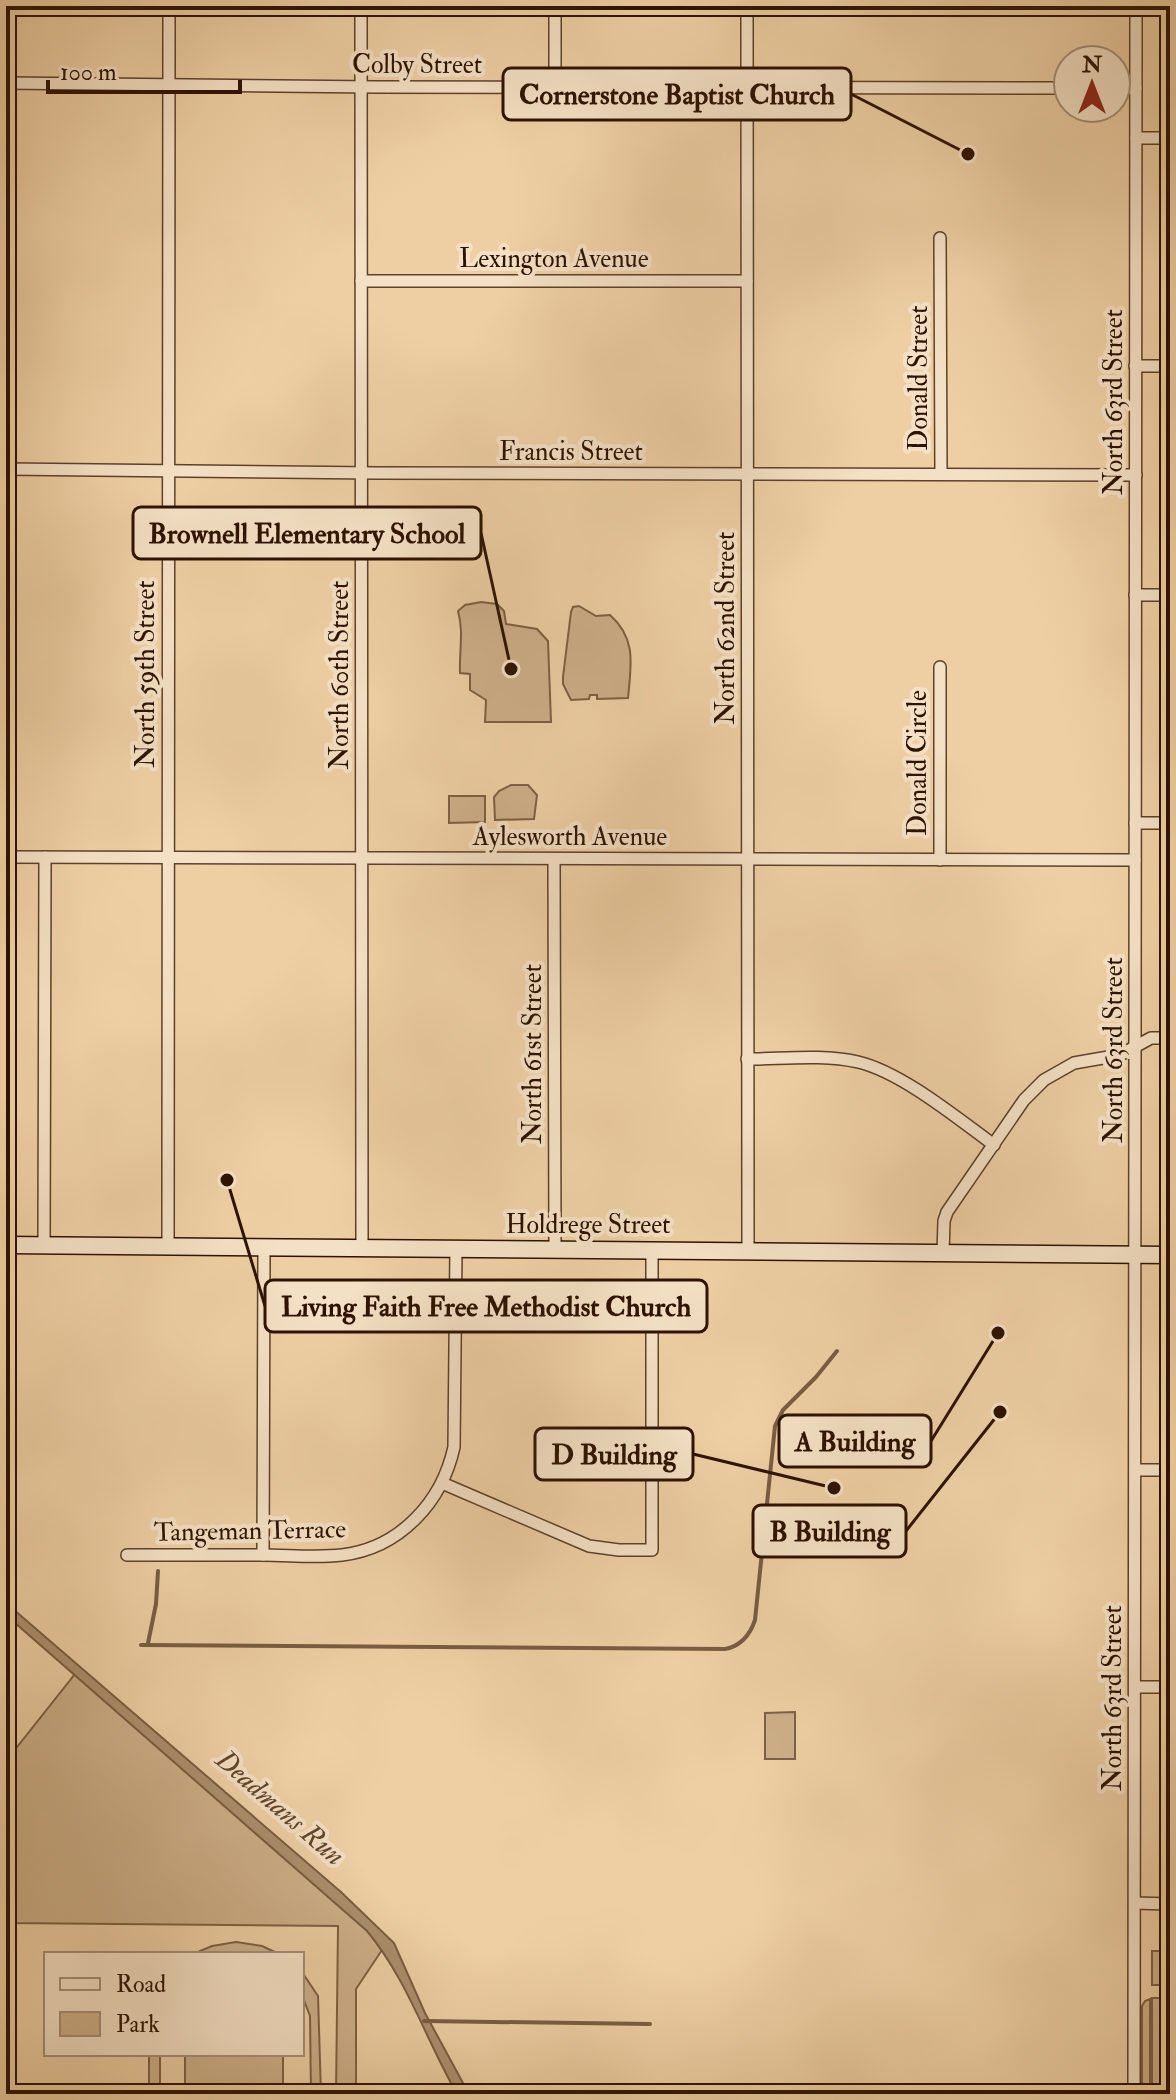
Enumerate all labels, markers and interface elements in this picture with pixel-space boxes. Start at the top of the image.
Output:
scale bar [48,44,240,94]
north arrow [1052,44,1132,124]
street label: Colby Street [352,49,482,81]
text: N [1081,51,1102,79]
text: 100 m [60,57,117,88]
callout: Cornerstone Baptist Church [503,68,851,120]
text: Cornerstone Baptist Church [519,78,835,113]
street label: Lexington Avenue [459,243,649,275]
street label: Donald Street [903,305,935,451]
street label: North 63rd Street [1098,309,1130,495]
street label: Francis Street [499,436,643,468]
callout: Brownell Elementary School [133,507,481,559]
text: Brownell Elementary School [149,517,466,552]
street label: North 62nd Street [710,532,742,724]
street label: North 59th Street [130,580,162,768]
street label: North 60th Street [324,580,356,770]
street label: Donald Circle [902,690,934,836]
street label: Aylesworth Avenue [472,821,667,853]
street label: North 63rd Street [1098,957,1130,1143]
street label: North 61st Street [517,964,549,1144]
street label: Holdrege Street [506,1209,670,1241]
callout: Living Faith Free Methodist Church [265,1280,707,1332]
text: Living Faith Free Methodist Church [281,1290,691,1325]
callout: A Building [779,1415,931,1467]
text: A Building [794,1425,916,1460]
callout: D Building [535,1428,693,1480]
text: D Building [551,1438,678,1473]
callout: B Building [753,1505,906,1557]
street label: Tangeman Terrace [154,1513,346,1549]
text: B Building [769,1515,892,1550]
street label: North 63rd Street [1097,1605,1129,1791]
water label: Deadmans Run [208,1742,352,1873]
legend [44,1952,304,2056]
text: Road [116,1969,166,2000]
text: Park [116,2009,160,2040]

